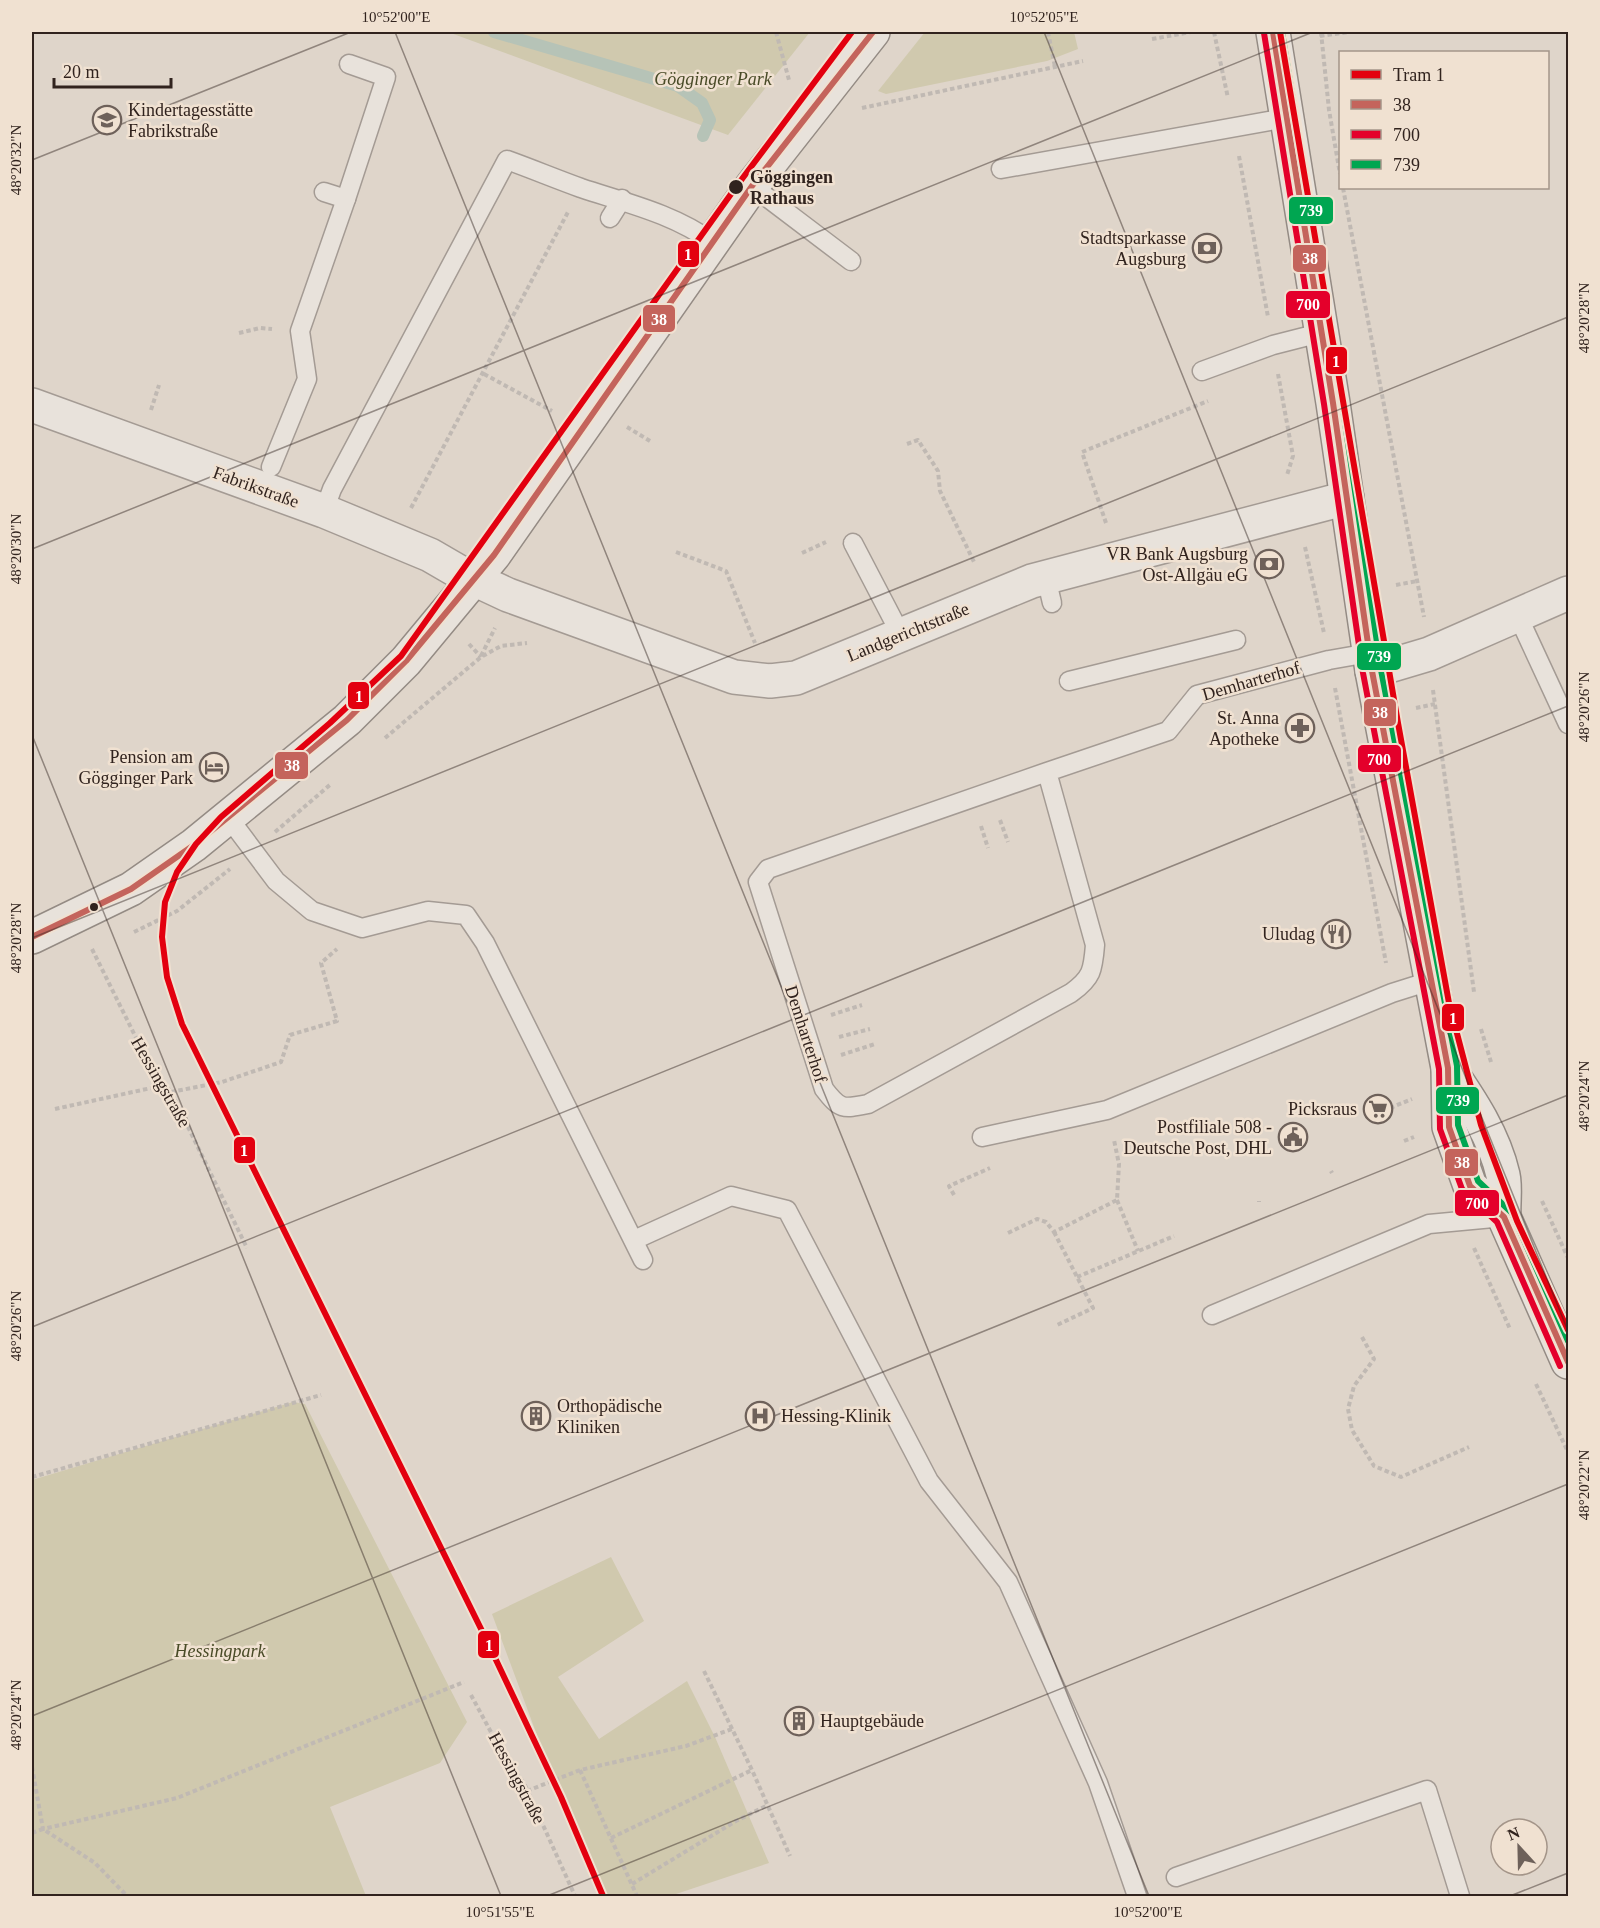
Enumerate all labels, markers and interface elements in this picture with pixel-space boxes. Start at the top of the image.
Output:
text: 10°52'00"E [362,9,431,25]
text: 10°52'05"E [1010,9,1079,25]
scale bar [54,51,171,89]
legend [1339,51,1549,189]
text: 20 m [63,62,100,82]
text: Tram 1 [1393,65,1445,85]
park label: Gögginger Park [654,69,773,89]
text: 38 [1393,95,1411,115]
place label: Kindertagesstätte Fabrikstraße [128,100,253,141]
school or university icon: Kindertagesstätte Fabrikstraße [91,104,123,136]
text: 48°20'32"N [8,125,24,195]
text: 700 [1393,125,1420,145]
text: 739 [1393,155,1420,175]
place label: Göggingen Rathaus [750,167,833,208]
marker: Göggingen Rathaus [727,178,745,196]
line badge: 739 [1288,196,1334,225]
text: 739 [1299,202,1323,219]
place label: Stadtsparkasse Augsburg [1080,228,1186,269]
bank icon: Stadtsparkasse Augsburg [1191,232,1223,264]
line badge: 1 [677,240,700,268]
line badge: 38 [1292,244,1327,273]
text: 1 [684,246,692,263]
text: 38 [1302,250,1318,267]
text: 48°20'28"N [1576,283,1592,353]
line badge: 700 [1285,290,1331,319]
text: 700 [1296,296,1320,313]
line badge: 38 [642,304,676,333]
text: 38 [651,311,667,328]
line badge: 1 [1325,346,1348,375]
text: 1 [1332,353,1340,370]
street label: Fabrikstraße [210,462,302,512]
text: 48°20'30"N [8,514,24,584]
place label: VR Bank Augsburg Ost-Allgäu eG [1106,544,1248,585]
bank icon: VR Bank Augsburg Ost-Allgäu eG [1253,548,1285,580]
street label: Landgerichtstraße [844,598,972,666]
line badge: 739 [1356,642,1402,671]
text: 739 [1367,648,1391,665]
street label: Demharterhof [1200,657,1302,705]
text: 48°20'26"N [1576,672,1592,742]
line badge: 1 [347,681,370,710]
text: 1 [355,688,363,705]
line badge: 38 [1363,698,1397,727]
text: 38 [1372,704,1388,721]
place label: St. Anna Apotheke [1209,708,1279,749]
pharmacy icon: St. Anna Apotheke [1284,712,1316,744]
line badge: 700 [1357,744,1402,773]
place label: Pension am Gögginger Park [79,747,193,788]
hotel icon: Pension am Gögginger Park [198,751,230,783]
line badge: 38 [274,751,309,780]
text: 700 [1367,751,1391,768]
text: 38 [284,757,300,774]
unlabelled marker [88,901,100,913]
text: 48°20'28"N [8,903,24,973]
restaurant icon: Uludag [1320,918,1352,950]
place label: Uludag [1262,924,1315,944]
street label: Demharterhof [781,983,831,1085]
line badge: 1 [1441,1003,1465,1032]
text: 1 [1449,1010,1457,1027]
street label: Hessingstraße [127,1033,195,1131]
text: 48°20'24"N [1576,1061,1592,1131]
line badge: 739 [1435,1086,1480,1115]
text: 739 [1446,1092,1470,1109]
supermarket icon: Picksraus [1362,1093,1394,1125]
place label: Picksraus [1288,1099,1357,1119]
place label: Postfiliale 508 - Deutsche Post, DHL [1124,1117,1272,1158]
public building icon: Postfiliale 508 - Deutsche Post, DHL [1277,1121,1309,1153]
line badge: 1 [233,1136,256,1164]
text: 1 [240,1142,248,1159]
line badge: 38 [1444,1148,1479,1177]
text: 38 [1454,1154,1470,1171]
line badge: 700 [1454,1189,1500,1217]
text: 700 [1465,1195,1489,1212]
text: 48°20'26"N [8,1291,24,1361]
place label: Orthopädische Kliniken [557,1396,662,1437]
building icon: Orthopädische Kliniken [520,1400,552,1432]
hospital icon: Hessing-Klinik [744,1400,776,1432]
place label: Hessing-Klinik [781,1406,891,1426]
text: 48°20'22"N [1576,1450,1592,1520]
line badge: 1 [477,1630,500,1659]
text: 1 [485,1637,493,1654]
park label: Hessingpark [174,1641,267,1661]
text: 48°20'24"N [8,1680,24,1750]
building icon: Hauptgebäude [783,1705,815,1737]
place label: Hauptgebäude [820,1711,924,1731]
street label: Hessingstraße [484,1729,550,1827]
north arrow [1489,1817,1549,1877]
text: N [1505,1823,1523,1844]
text: 10°51'55"E [466,1904,535,1920]
text: 10°52'00"E [1114,1904,1183,1920]

